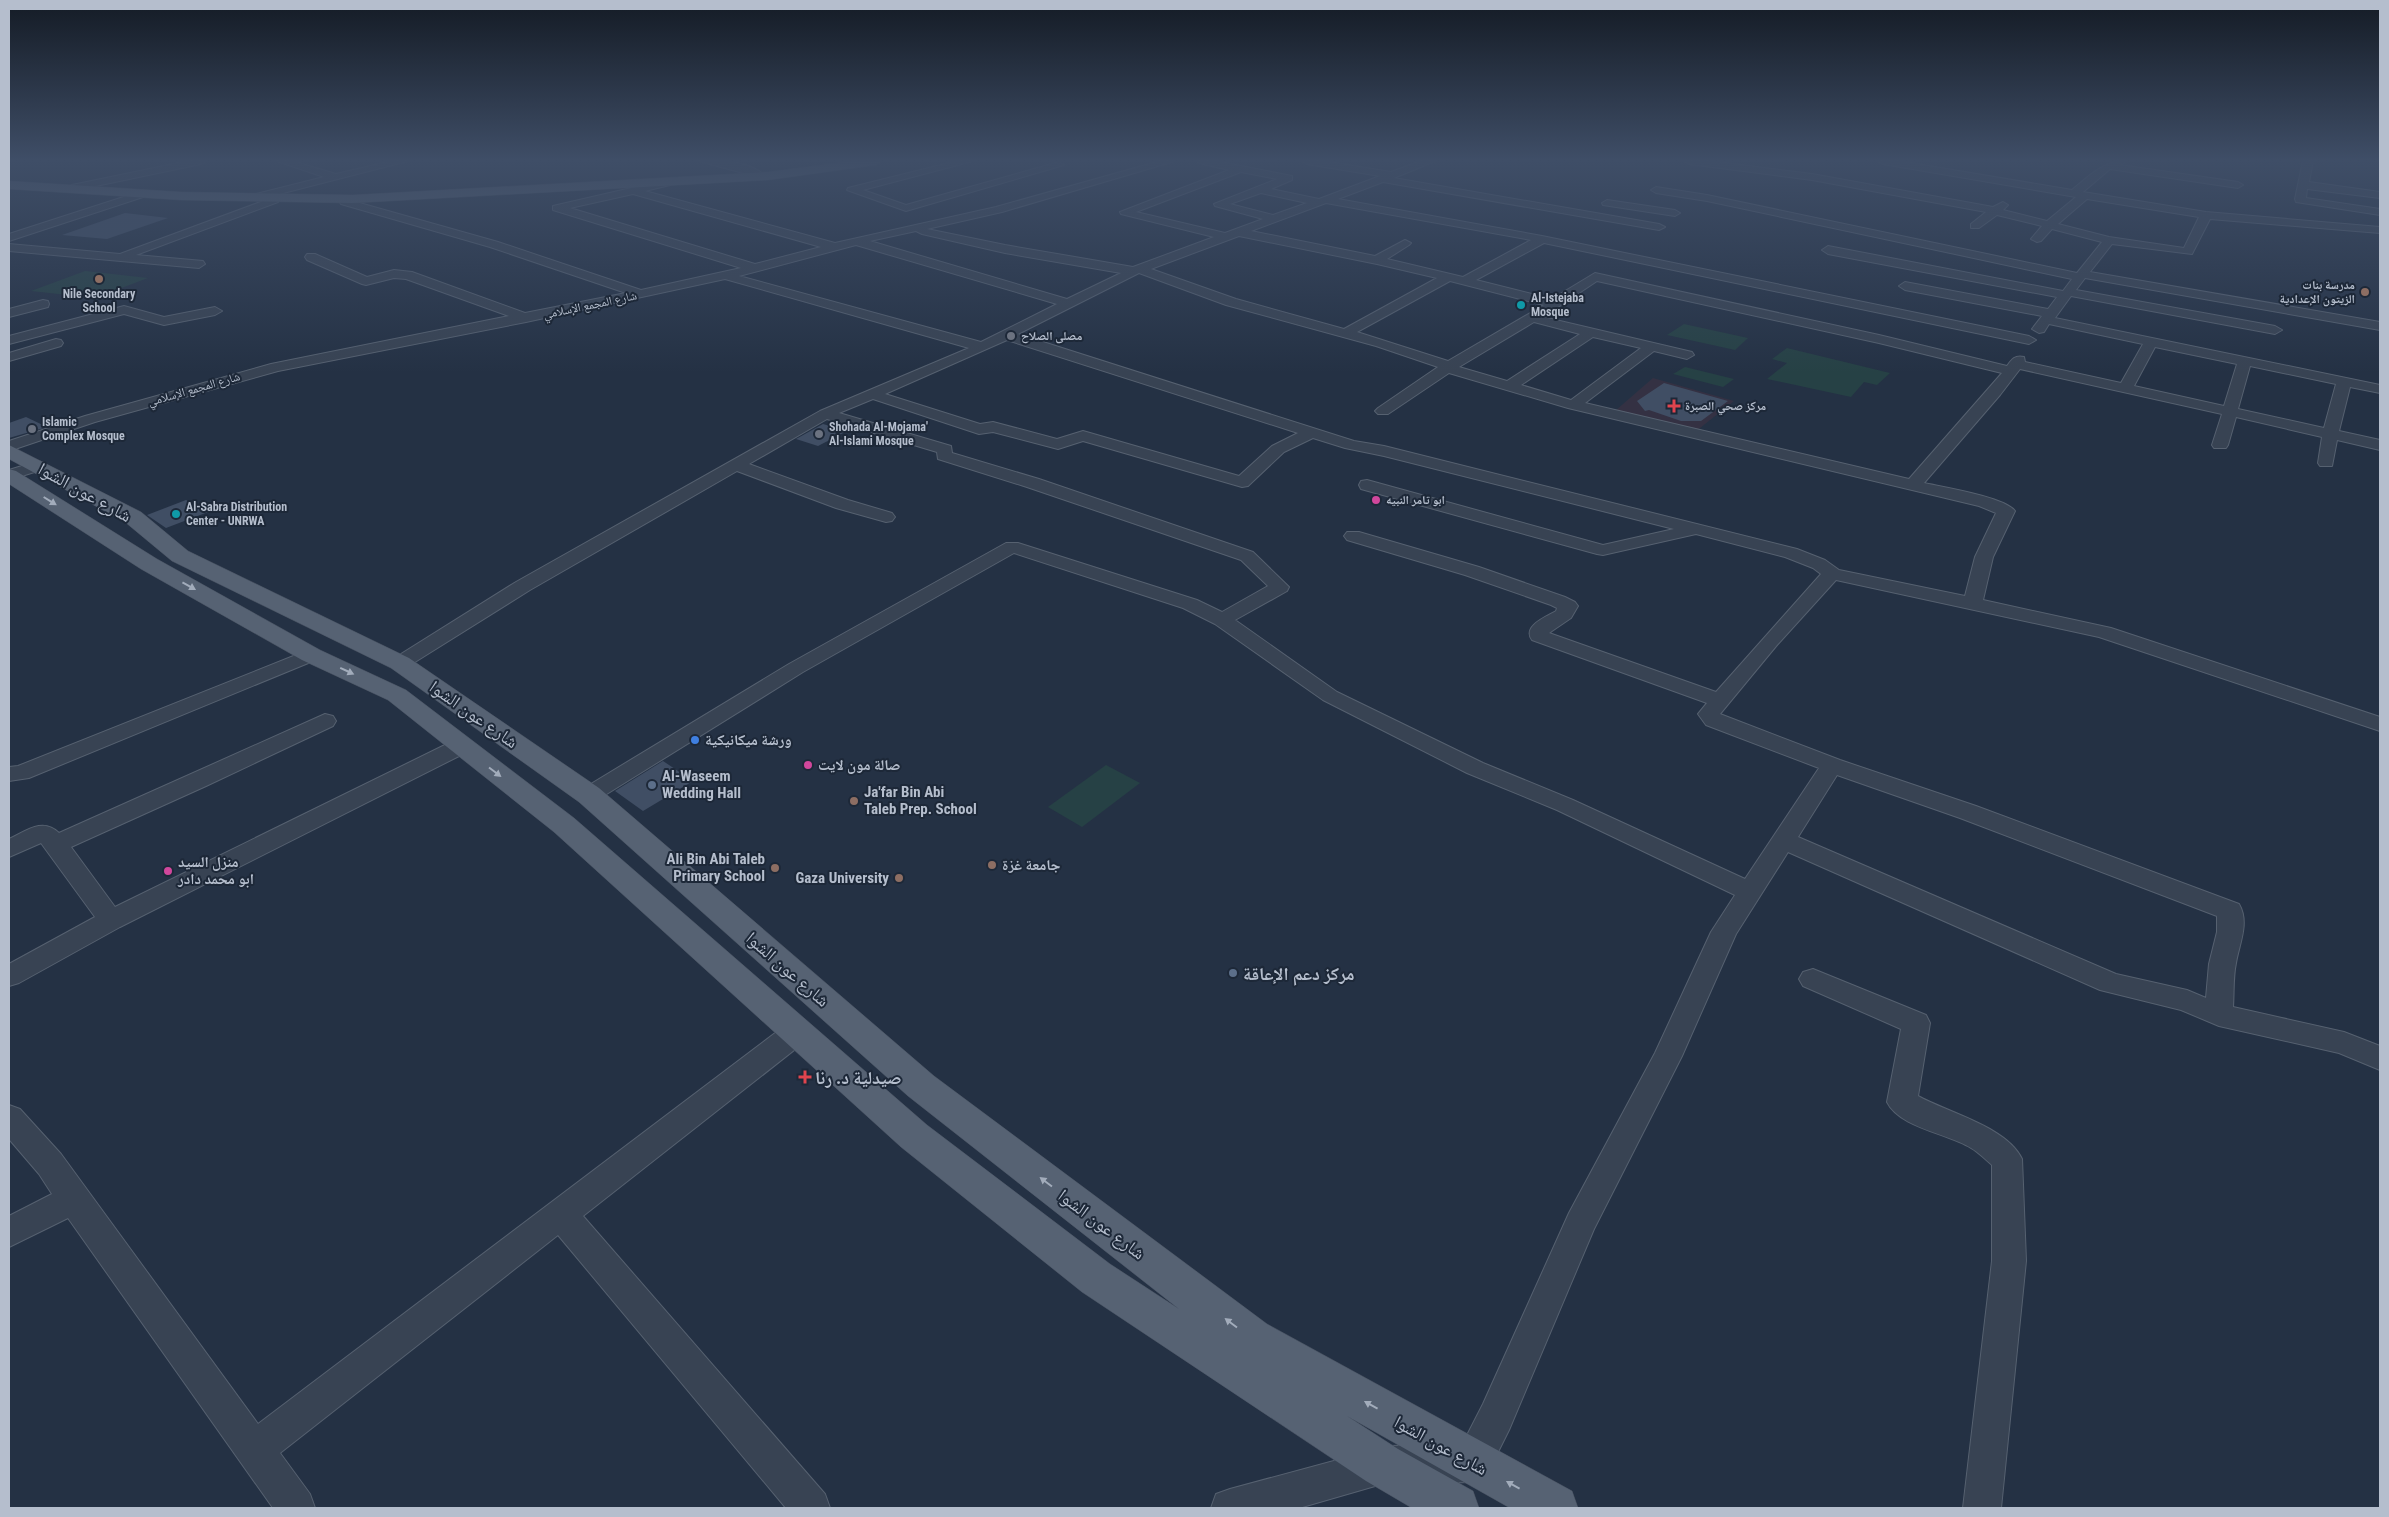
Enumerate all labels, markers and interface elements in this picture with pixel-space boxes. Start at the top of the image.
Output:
marker: Nile Secondary School [93,273,105,285]
place label: مدرسة بنات الزيتون الإعدادية [2280,278,2355,307]
marker: مدرسة بنات الزيتون الإعدادية [2359,286,2371,298]
place label: Nile Secondary School [63,287,136,315]
street label: شارع المجمع الإسلامي [542,288,639,325]
place label: Al-Istejaba Mosque [1531,291,1584,319]
marker: Al-Istejaba Mosque [1515,299,1527,311]
place label: مصلى الصلاح [1021,329,1083,344]
marker: مصلى الصلاح [1005,330,1017,342]
street label: شارع المجمع الإسلامي [146,369,243,412]
marker: مركز صحي الصبرة [1667,399,1681,413]
place label: مركز صحي الصبرة [1685,399,1767,416]
place label: Islamic Complex Mosque [42,415,125,443]
place label: Shohada Al-Mojama' Al-Islami Mosque [829,420,928,448]
marker: Islamic Complex Mosque [26,423,38,435]
marker: Shohada Al-Mojama' Al-Islami Mosque [813,428,825,440]
street label: شارع عون الشوا [34,458,135,527]
place label: ابو تامر النبيه [1386,493,1445,507]
marker: ابو تامر النبيه [1370,494,1382,506]
one-way arrow [43,497,57,506]
place label: Al-Sabra Distribution Center - UNRWA [186,500,287,528]
marker: Al-Sabra Distribution Center - UNRWA [170,508,182,520]
one-way arrow [181,582,196,590]
one-way arrow [340,668,354,676]
street label: شارع عون الشوا [425,676,522,753]
place label: ورشة ميكانيكية [705,731,792,749]
marker: ورشة ميكانيكية [689,734,701,746]
place label: صالة مون لايت [818,756,901,774]
marker: صالة مون لايت [802,759,814,771]
one-way arrow [488,767,502,777]
place label: Al-Waseem Wedding Hall [662,767,741,802]
marker: Al-Waseem Wedding Hall [646,779,658,791]
place label: Ja'far Bin Abi Taleb Prep. School [864,783,977,818]
marker: Ja'far Bin Abi Taleb Prep. School [848,795,860,807]
place label: Ali Bin Abi Taleb Primary School [666,850,765,885]
place label: منزل السيد ابو محمد دادر [177,853,254,888]
place label: جامعة غزة [1002,856,1061,874]
marker: جامعة غزة [986,859,998,871]
marker: Ali Bin Abi Taleb Primary School [769,862,781,874]
marker: منزل السيد ابو محمد دادر [162,865,174,877]
place label: Gaza University [795,869,889,887]
marker: Gaza University [893,872,905,884]
street label: شارع عون الشوا [741,927,834,1012]
place label: مركز دعم الإعاقة [1243,963,1355,986]
marker: مركز دعم الإعاقة [1227,967,1239,979]
place label: صيدلية د. رنا [815,1067,902,1088]
marker: صيدلية د. رنا [799,1071,811,1083]
one-way arrow [1040,1176,1053,1187]
street label: شارع عون الشوا [1054,1185,1150,1264]
one-way arrow [1225,1317,1238,1328]
one-way arrow [1364,1401,1377,1410]
street label: شارع عون الشوا [1390,1411,1491,1480]
one-way arrow [1506,1480,1519,1489]

